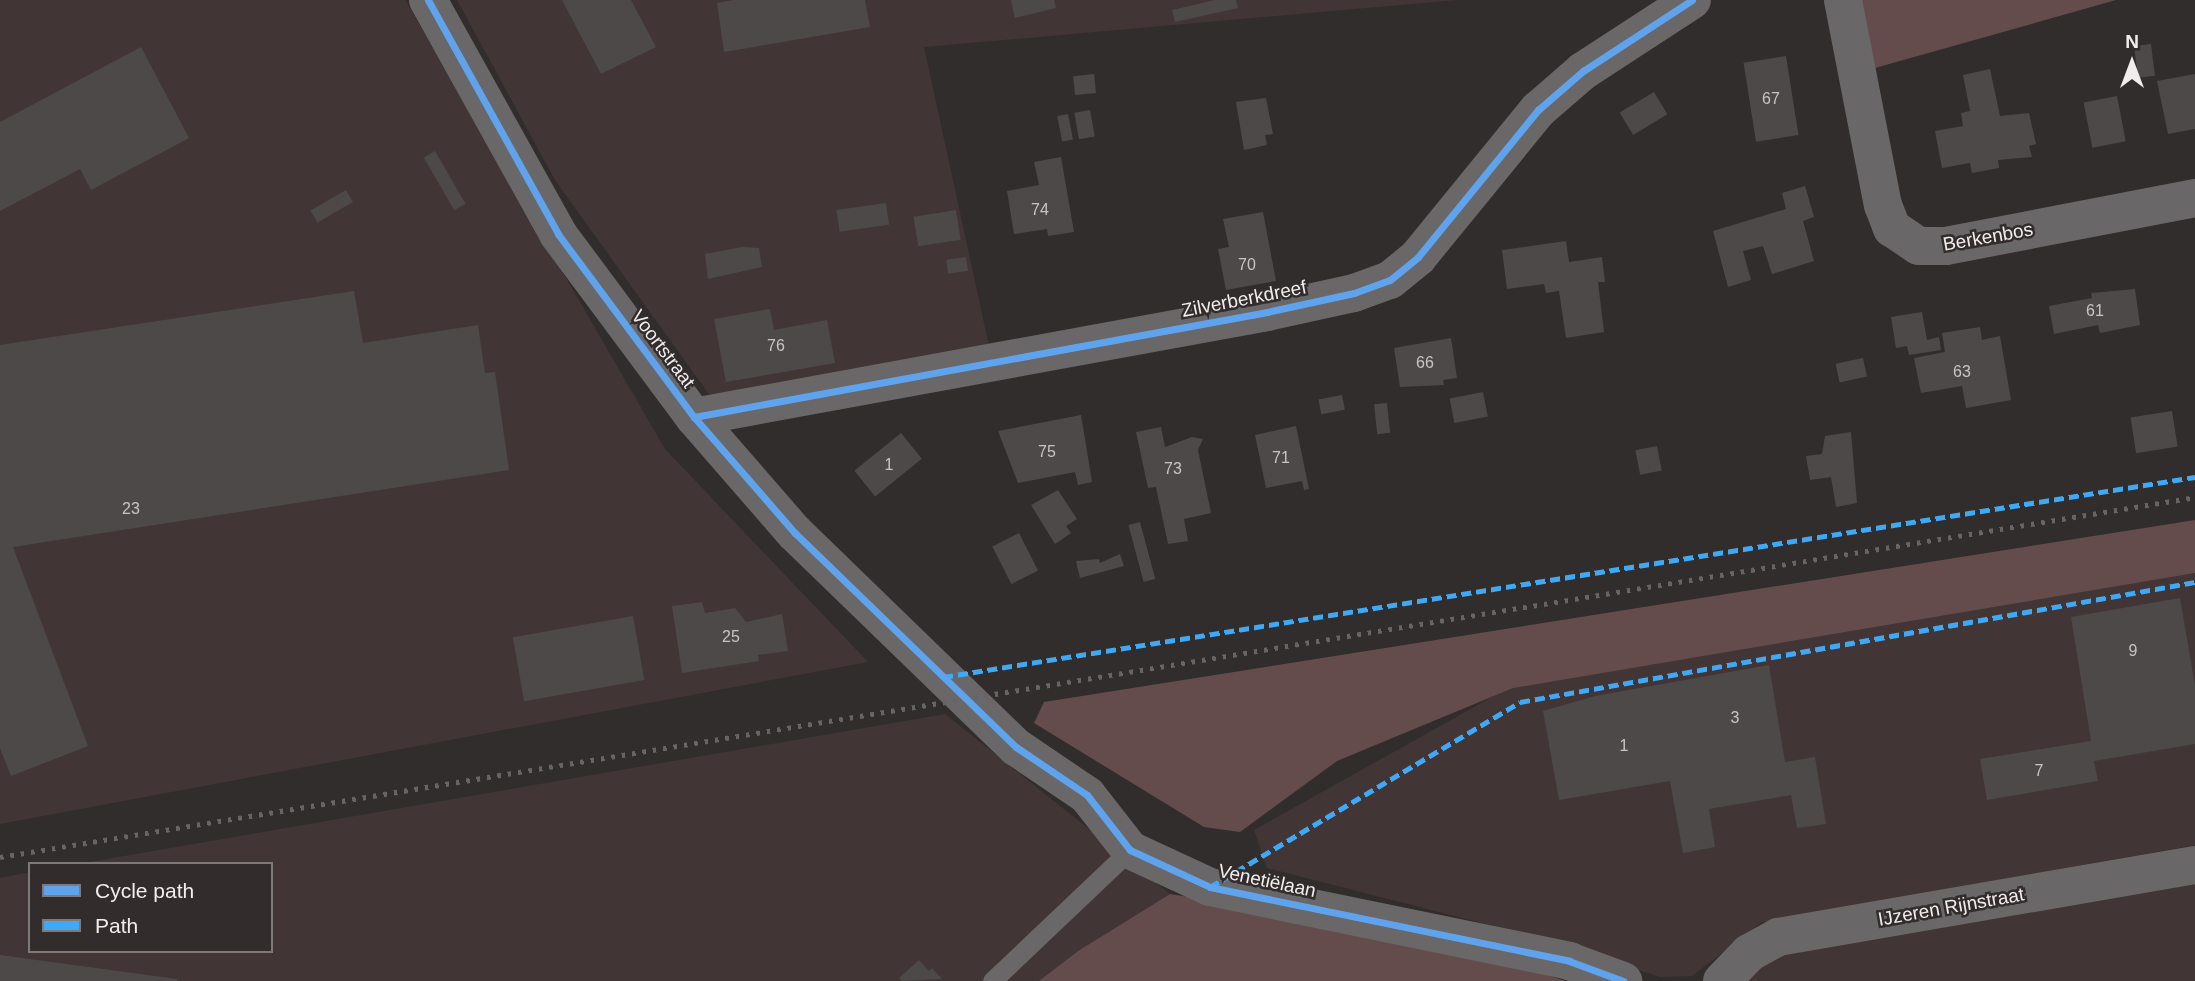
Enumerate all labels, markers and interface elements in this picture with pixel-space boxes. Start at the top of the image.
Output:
north arrow [2097,28,2167,98]
text: N [2125,31,2139,52]
house number: 67 [1762,89,1780,109]
house number: 74 [1031,200,1049,220]
street label: Berkenbos [1941,218,2035,256]
house number: 70 [1238,255,1256,275]
street label: Zilverberkdreef [1180,276,1308,322]
house number: 61 [2086,301,2104,321]
street label: Voortstraat [626,305,700,393]
house number: 76 [767,336,785,356]
house number: 66 [1416,353,1434,373]
house number: 63 [1953,362,1971,382]
house number: 75 [1038,442,1056,462]
house number: 71 [1272,448,1290,468]
house number: 1 [885,455,893,475]
house number: 73 [1164,459,1182,479]
house number: 23 [122,499,140,519]
house number: 25 [722,627,740,647]
house number: 9 [2129,641,2137,661]
house number: 3 [1731,708,1739,728]
house number: 1 [1620,736,1628,756]
house number: 7 [2035,761,2043,781]
street label: Venetiëlaan [1216,860,1318,902]
legend [28,862,273,953]
text: Cycle path [95,879,194,902]
street label: IJzeren Rijnstraat [1876,883,2026,931]
text: Path [95,914,138,937]

